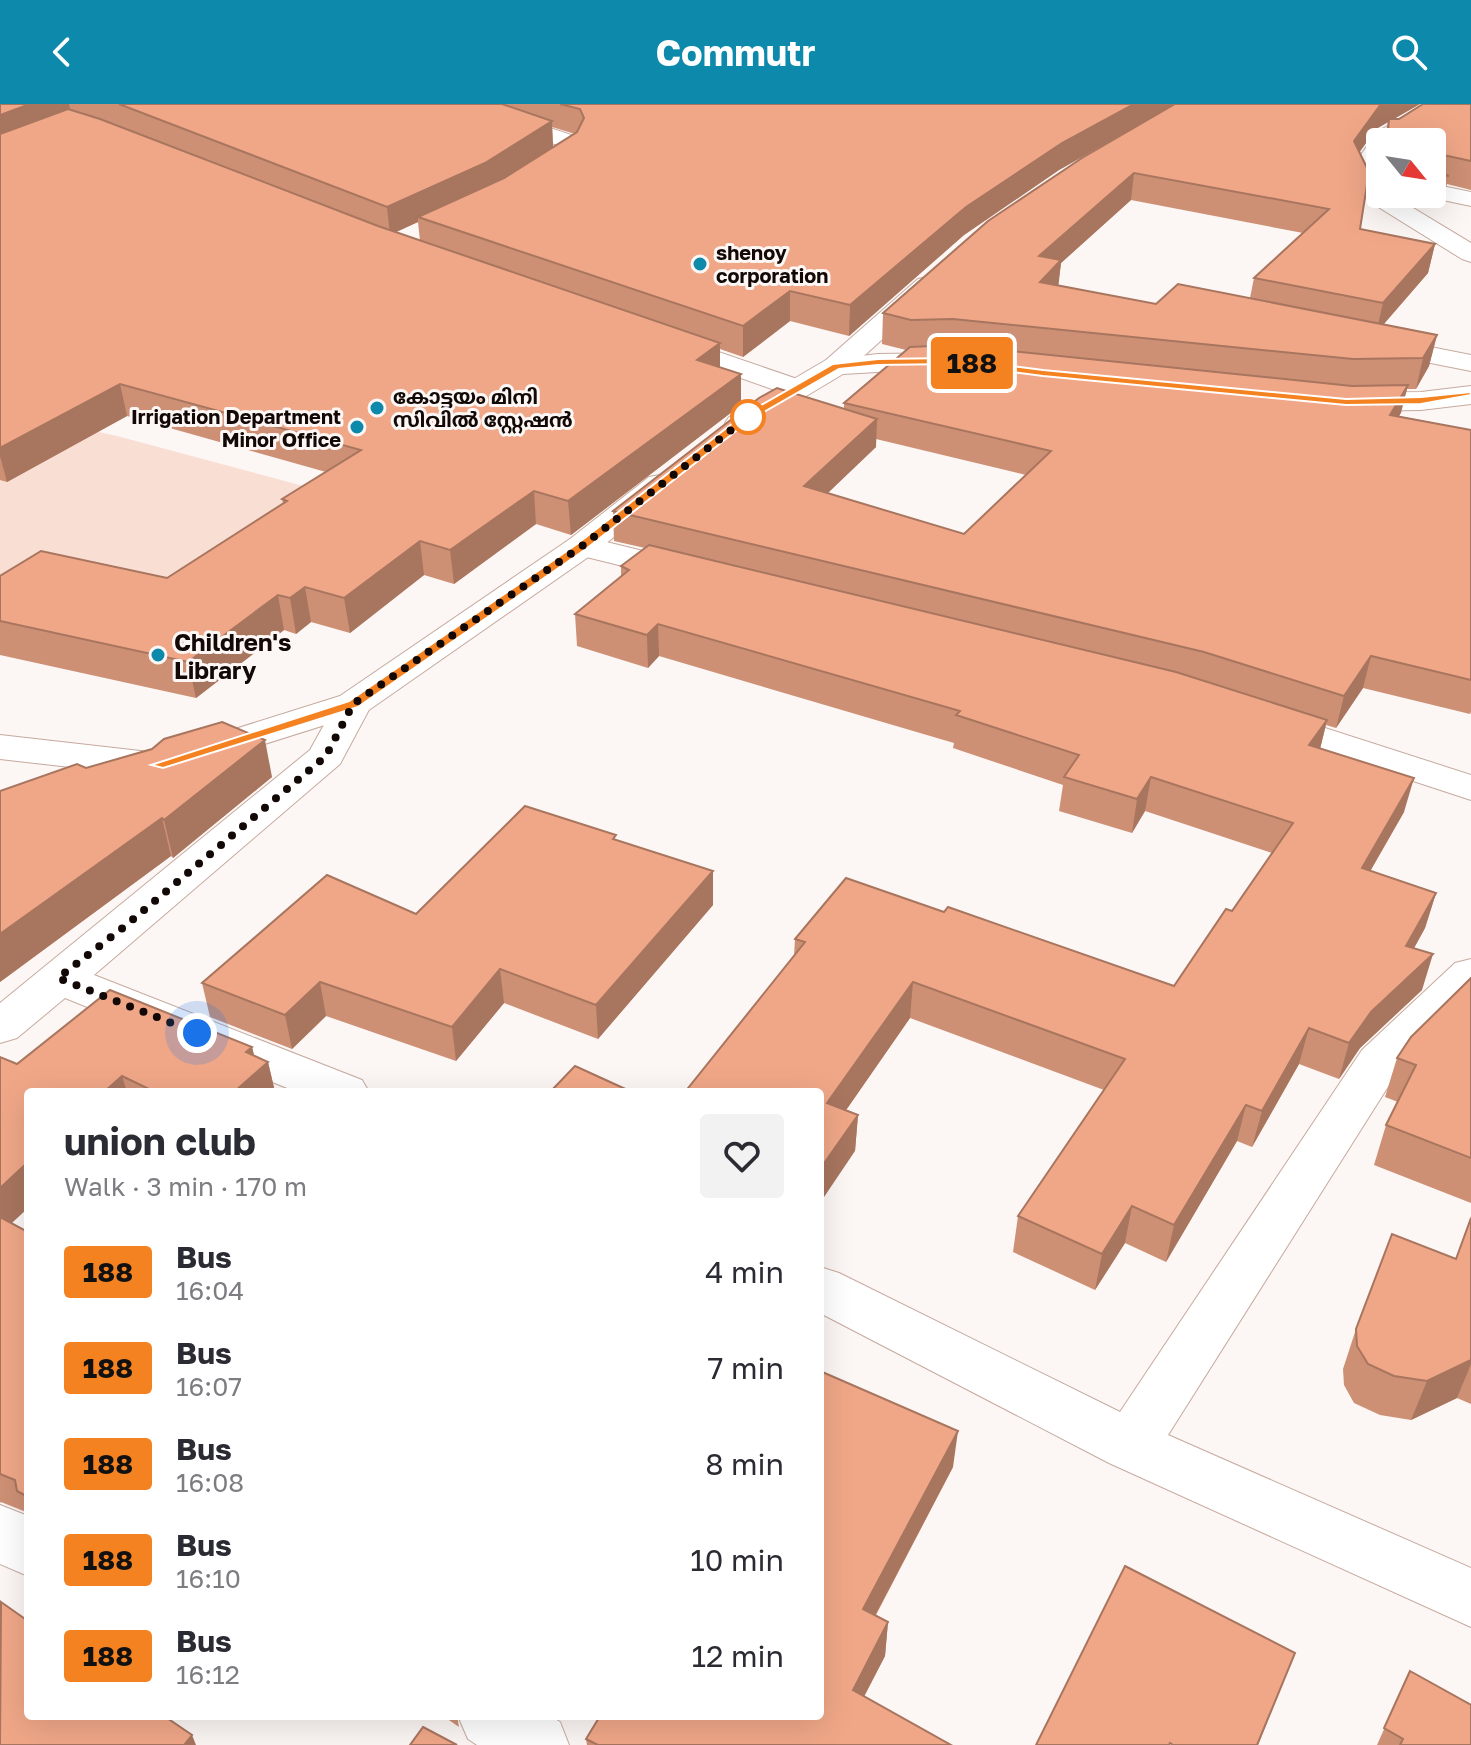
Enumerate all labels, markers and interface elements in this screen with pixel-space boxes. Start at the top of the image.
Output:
icon: back [40,30,84,74]
icon: search [1387,30,1431,74]
text: Commutr [655,31,816,74]
north arrow [1366,128,1446,208]
map controls [1366,128,1446,208]
place label: shenoy corporation [716,240,828,287]
marker: shenoy corporation [691,255,709,273]
line badge: 188 [926,337,1018,389]
text: 188 [947,346,997,379]
place label: കോട്ടയം മിനി സിവിൽ സ്റ്റേഷൻ [393,384,573,434]
marker: കോട്ടയം മിനി സിവിൽ സ്റ്റേഷൻ [368,399,386,417]
unlabelled marker [731,400,765,434]
place label: Irrigation Department Minor Office [131,404,341,451]
marker: Irrigation Department Minor Office [348,418,366,436]
place label: Children's Library [174,627,291,684]
marker: Children's Library [149,646,167,664]
your location [177,1013,217,1053]
button: heart [700,1114,784,1198]
text: union club [64,1118,256,1163]
text: Walk · 3 min · 170 m [64,1171,307,1202]
text: Bus [176,1239,232,1275]
text: 4 min [705,1254,784,1290]
text: 188 [83,1255,133,1288]
text: 16:04 [176,1275,244,1306]
text: Bus [176,1335,232,1371]
text: 7 min [708,1350,784,1386]
text: 188 [83,1351,133,1384]
text: 16:07 [176,1371,242,1402]
text: Bus [176,1431,232,1467]
text: 8 min [705,1446,784,1482]
text: 188 [83,1447,133,1480]
text: 16:08 [176,1467,244,1498]
text: Bus [176,1527,232,1563]
text: 10 min [690,1542,784,1578]
text: 188 [83,1543,133,1576]
text: 16:10 [176,1563,241,1594]
text: Bus [176,1623,232,1659]
text: 12 min [692,1638,784,1674]
text: 188 [83,1639,133,1672]
text: 16:12 [176,1659,240,1690]

